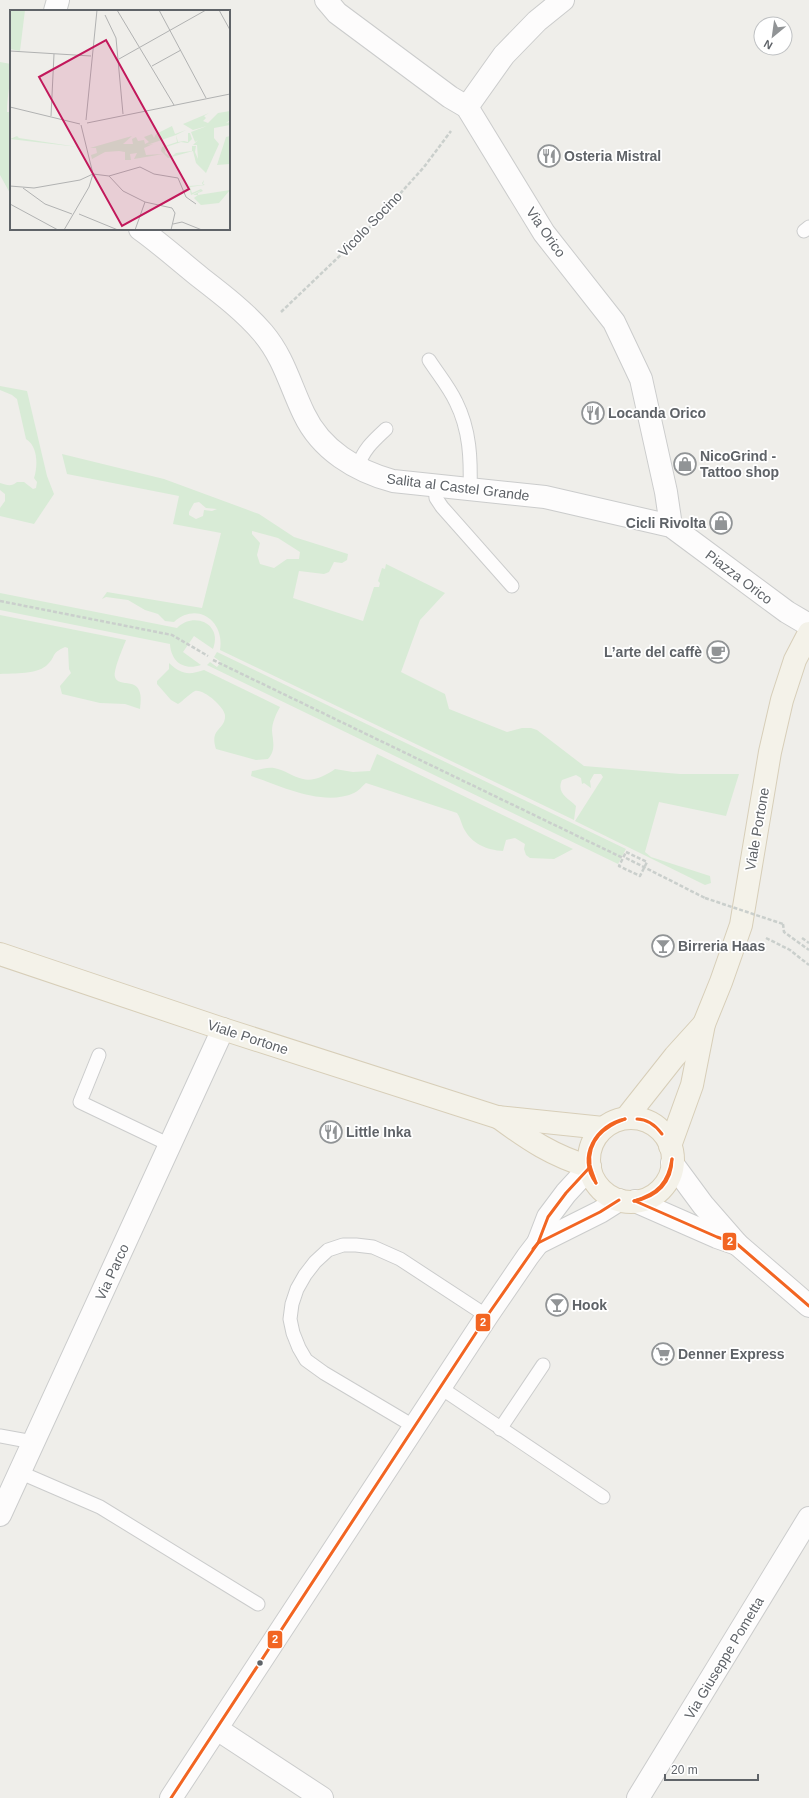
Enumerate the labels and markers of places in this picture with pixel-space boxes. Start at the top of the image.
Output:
restaurant icon: Osteria Mistral [536,143,562,169]
place label: Osteria Mistral [564,148,661,164]
restaurant icon: Locanda Orico [580,400,606,426]
place label: Locanda Orico [608,405,706,421]
place label: NicoGrind - Tattoo shop [700,448,779,480]
shop icon: NicoGrind - Tattoo shop [672,451,698,477]
shop icon: Cicli Rivolta [708,510,734,536]
place label: Cicli Rivolta [626,515,706,531]
cafe icon: L’arte del caffè [705,639,731,665]
place label: L’arte del caffè [604,644,702,660]
bar icon: Birreria Haas [650,933,676,959]
place label: Birreria Haas [678,938,765,954]
restaurant icon: Little Inka [318,1119,344,1145]
place label: Little Inka [346,1124,412,1140]
bar icon: Hook [544,1292,570,1318]
place label: Hook [572,1297,607,1313]
supermarket icon: Denner Express [650,1341,676,1367]
place label: Denner Express [678,1346,785,1362]
unlabelled marker [255,1658,265,1668]

